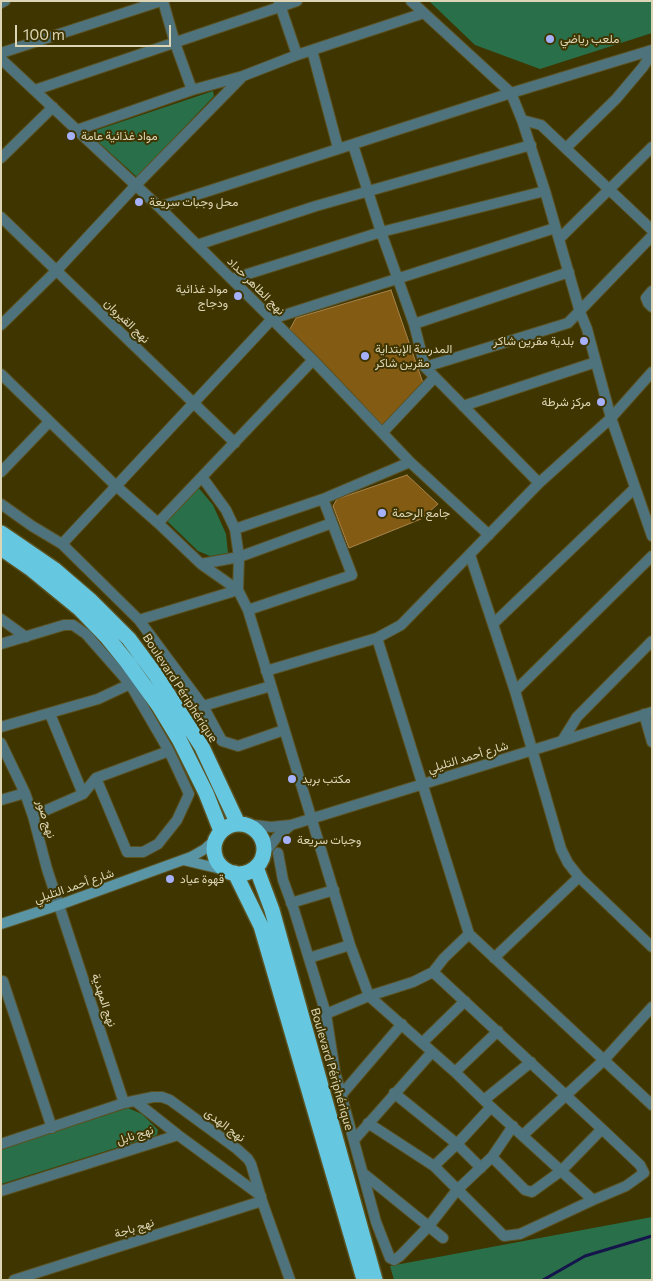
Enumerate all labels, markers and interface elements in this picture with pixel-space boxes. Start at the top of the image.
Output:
scale bar [18,15,174,47]
text: 100 m [23,25,65,43]
place label: ملعب رياضي [560,32,619,46]
marker: ملعب رياضي [544,33,556,45]
place label: مواد غذائية عامة [81,129,158,143]
marker: مواد غذائية عامة [65,130,77,142]
place label: محل وجبات سريعة [149,195,238,209]
marker: محل وجبات سريعة [133,196,145,208]
street label: نهج الطاهر حداد [224,254,288,318]
place label: مواد غذائية ودجاج [176,282,228,310]
marker: مواد غذائية ودجاج [232,290,244,302]
street label: نهج القيروان [101,296,153,346]
place label: بلدية مقرين شاكر [493,334,574,348]
marker: بلدية مقرين شاكر [578,335,590,347]
place label: المدرسة الإبتداية مقرين شاكر [375,342,452,370]
marker: المدرسة الإبتداية مقرين شاكر [359,350,371,362]
place label: مركز شرطة [542,395,591,409]
marker: مركز شرطة [595,396,607,408]
place label: جامع الرحمة [392,506,450,520]
marker: جامع الرحمة [376,507,388,519]
street label: Boulevard Périphérique [139,631,221,745]
street label: شارع أحمد التليلي [426,738,510,776]
place label: مكتب بريد [302,772,351,786]
marker: مكتب بريد [286,773,298,785]
street label: نهج صور [33,798,59,840]
place label: وجبات سريعة [297,833,361,847]
marker: وجبات سريعة [281,834,293,846]
street label: شارع أحمد التليلي [32,866,116,906]
place label: قهوة عياد [180,872,224,886]
marker: قهوة عياد [164,873,176,885]
street label: نهج المهدية [89,971,119,1029]
street label: Boulevard Périphérique [308,1006,356,1132]
street label: نهج الهدى [202,1105,248,1145]
street label: نهج نابل [115,1122,155,1148]
street label: نهج باجة [112,1215,156,1241]

